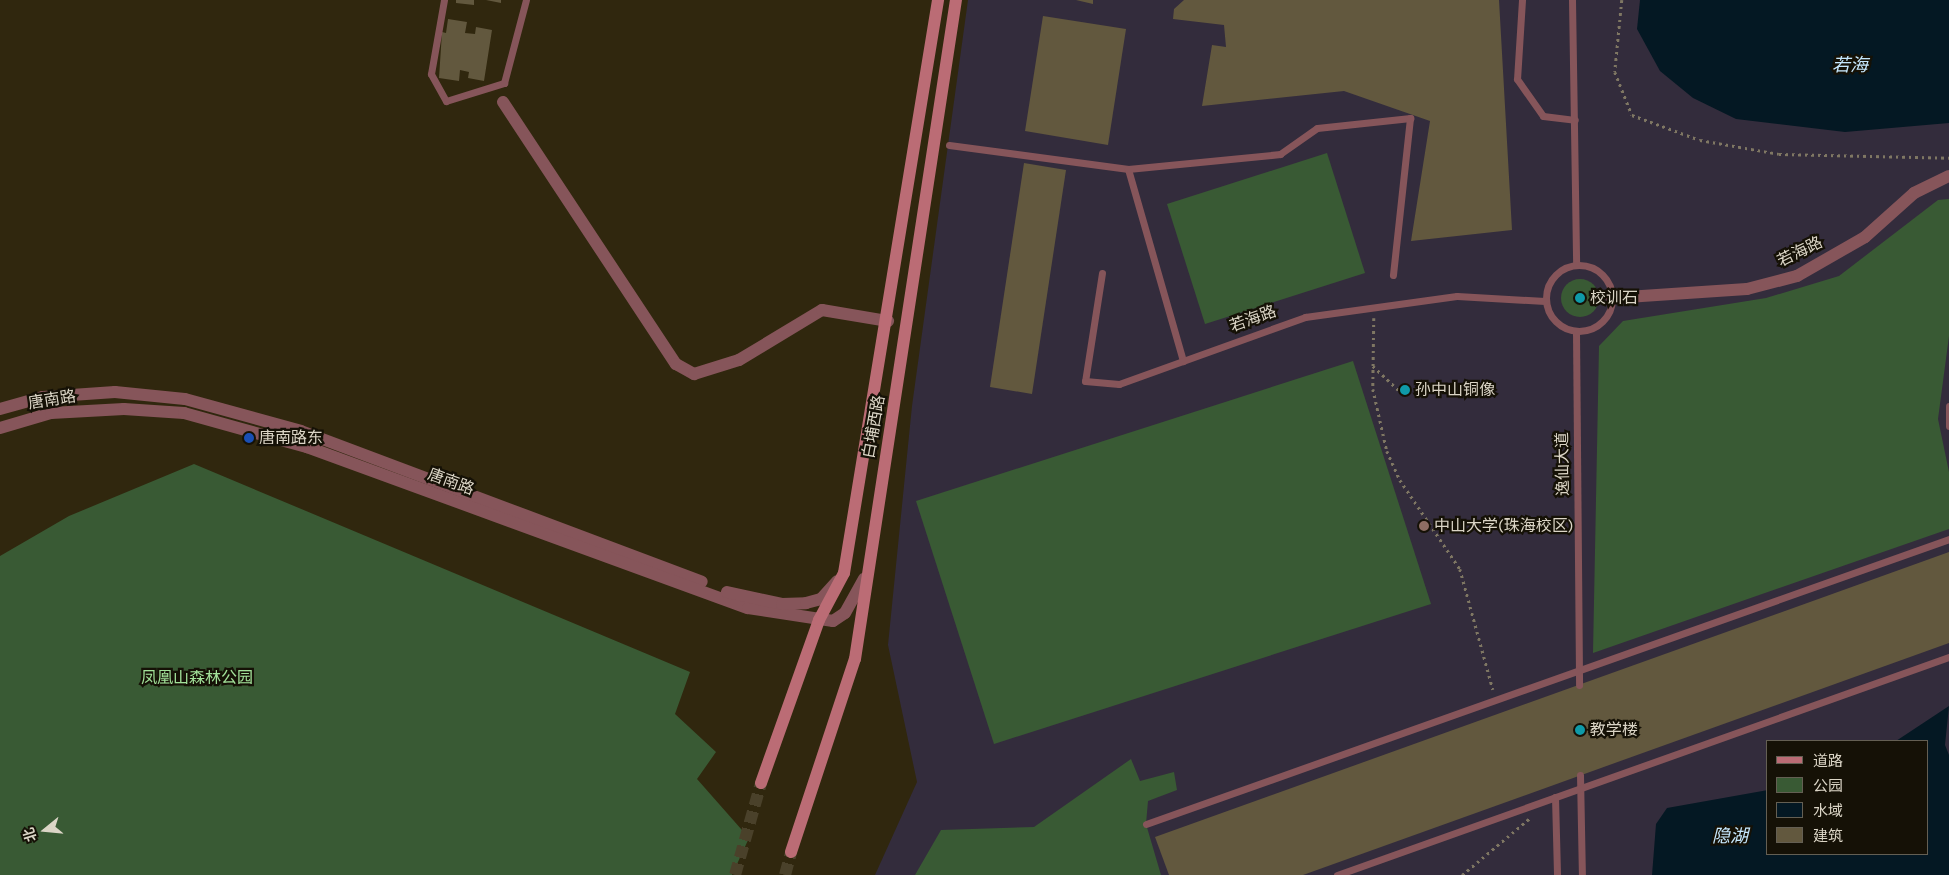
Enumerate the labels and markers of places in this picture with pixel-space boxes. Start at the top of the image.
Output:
place label: 校训石 [1590,288,1638,308]
marker: 校训石 [1574,292,1586,304]
place label: 孙中山铜像 [1415,380,1495,400]
marker: 孙中山铜像 [1399,384,1411,396]
place label: 唐南路东 [259,428,323,448]
marker: 唐南路东 [243,432,255,444]
place label: 中山大学(珠海校区) [1434,516,1573,536]
marker: 中山大学(珠海校区) [1418,520,1430,532]
place label: 教学楼 [1590,720,1638,740]
marker: 教学楼 [1574,724,1586,736]

